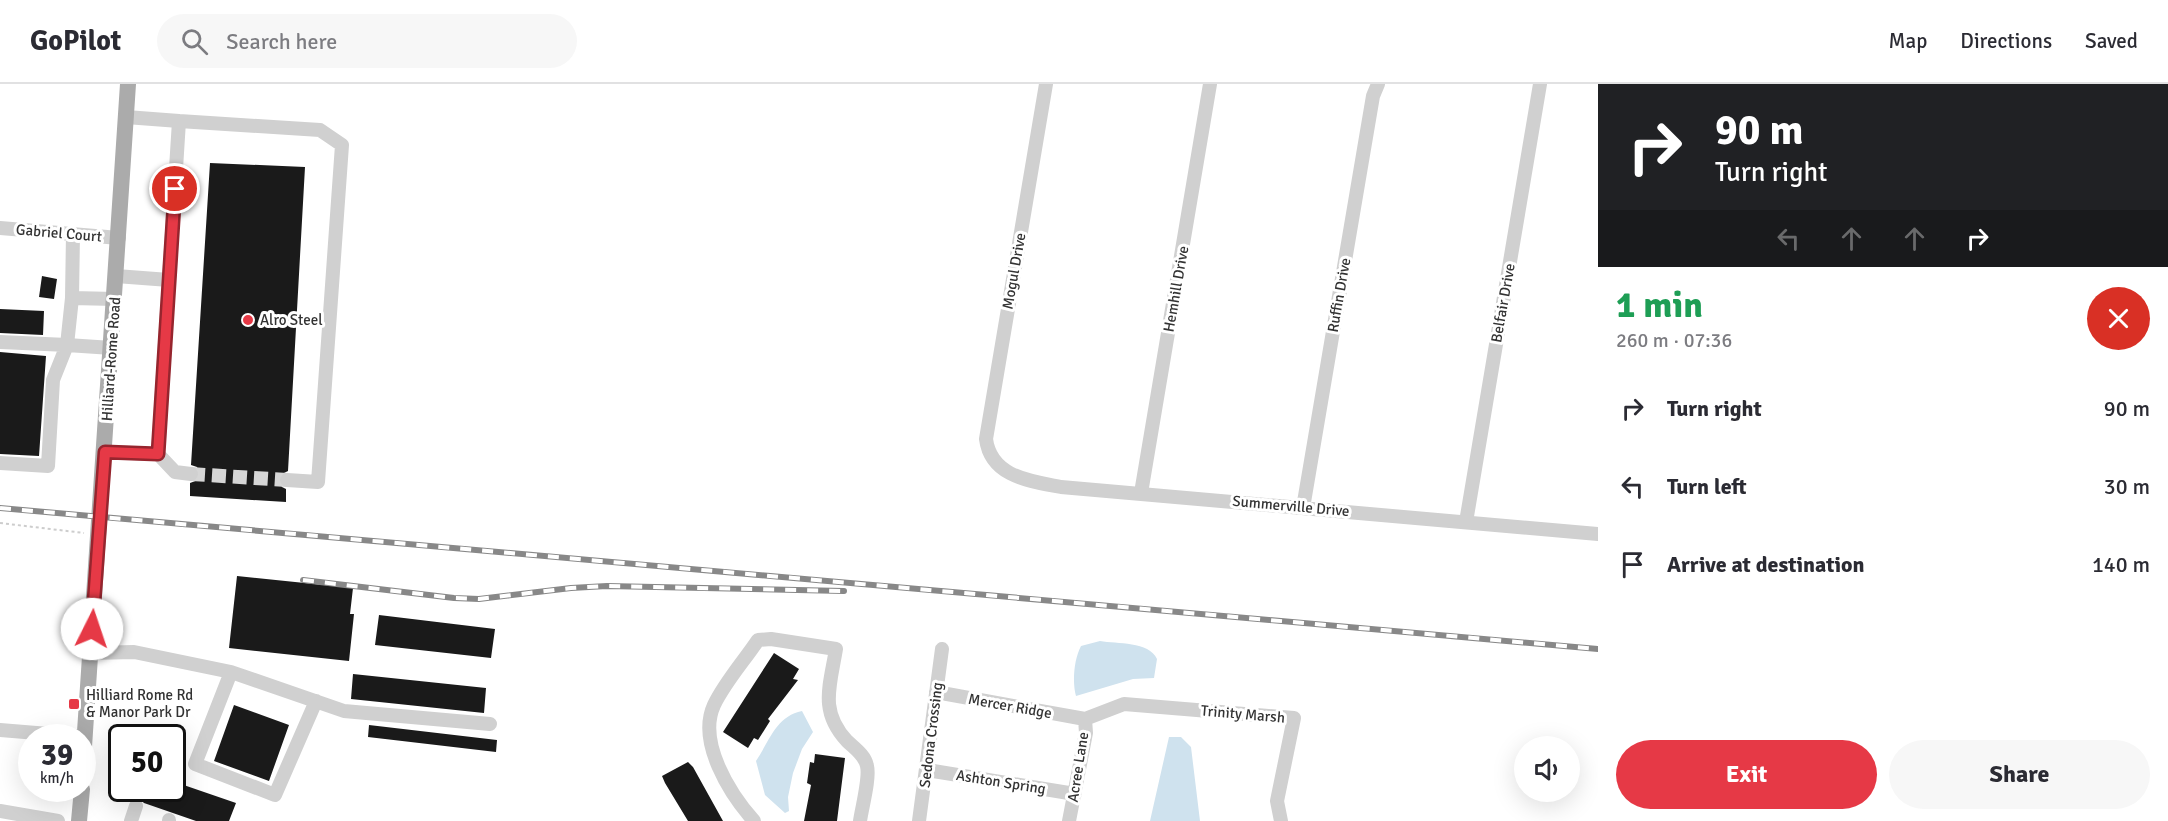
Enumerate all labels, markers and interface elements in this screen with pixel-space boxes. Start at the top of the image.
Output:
search box [157,14,577,68]
text: GoPilot [30,24,121,58]
icon: search [178,25,211,58]
text: Search here [226,28,337,55]
text: Map [1889,28,1927,54]
text: Directions [1960,28,2052,54]
text: Saved [2085,28,2138,54]
text: 90 m [1715,105,1804,156]
icon: right [1616,108,1694,186]
text: Turn right [1715,156,1828,189]
pin [149,163,200,214]
icon: arrive [158,172,191,205]
street label: Gabriel Court [15,220,103,246]
icon: left [1772,222,1805,255]
icon: ahead [1835,222,1868,255]
icon: ahead [1898,222,1931,255]
icon: right [1961,222,1994,255]
street label: Mogul Drive [998,231,1030,311]
street label: Hemhill Drive [1160,244,1192,334]
street label: Ruffin Drive [1324,256,1354,334]
street label: Belfair Drive [1487,262,1519,344]
text: 1 min [1616,283,1703,328]
button: close [2087,287,2150,350]
street label: Hilliard-Rome Road [98,296,124,422]
place label: Alro Steel [260,311,323,329]
marker: Alro Steel [241,313,255,327]
text: 260 m · 07:36 [1616,328,1732,353]
icon: right [1616,392,1649,425]
text: Turn right [1667,395,1762,422]
text: 90 m [2104,395,2150,422]
icon: left [1616,470,1649,503]
text: Turn left [1667,473,1747,500]
text: 30 m [2104,473,2150,500]
street label: Summerville Drive [1232,492,1350,520]
icon: arrive [1616,548,1649,581]
text: Arrive at destination [1667,551,1864,578]
text: 140 m [2092,551,2150,578]
position arrow [60,597,124,661]
street label: Sedona Crossing [916,681,946,789]
place label: Hilliard Rome Rd & Manor Park Dr [86,686,193,721]
street label: Mercer Ridge [967,690,1053,722]
marker: Hilliard Rome Rd & Manor Park Dr [67,697,81,711]
street label: Trinity Marsh [1200,701,1286,727]
speed limit sign: 50 [108,724,186,802]
street label: Acree Lane [1064,731,1092,803]
map controls [1514,736,1580,802]
button: sound [1514,736,1580,802]
text: 39 [41,737,73,774]
button: Exit [1616,740,1877,809]
button: Share [1889,740,2150,809]
street label: Ashton Spring [955,766,1047,798]
text: km/h [40,769,74,787]

